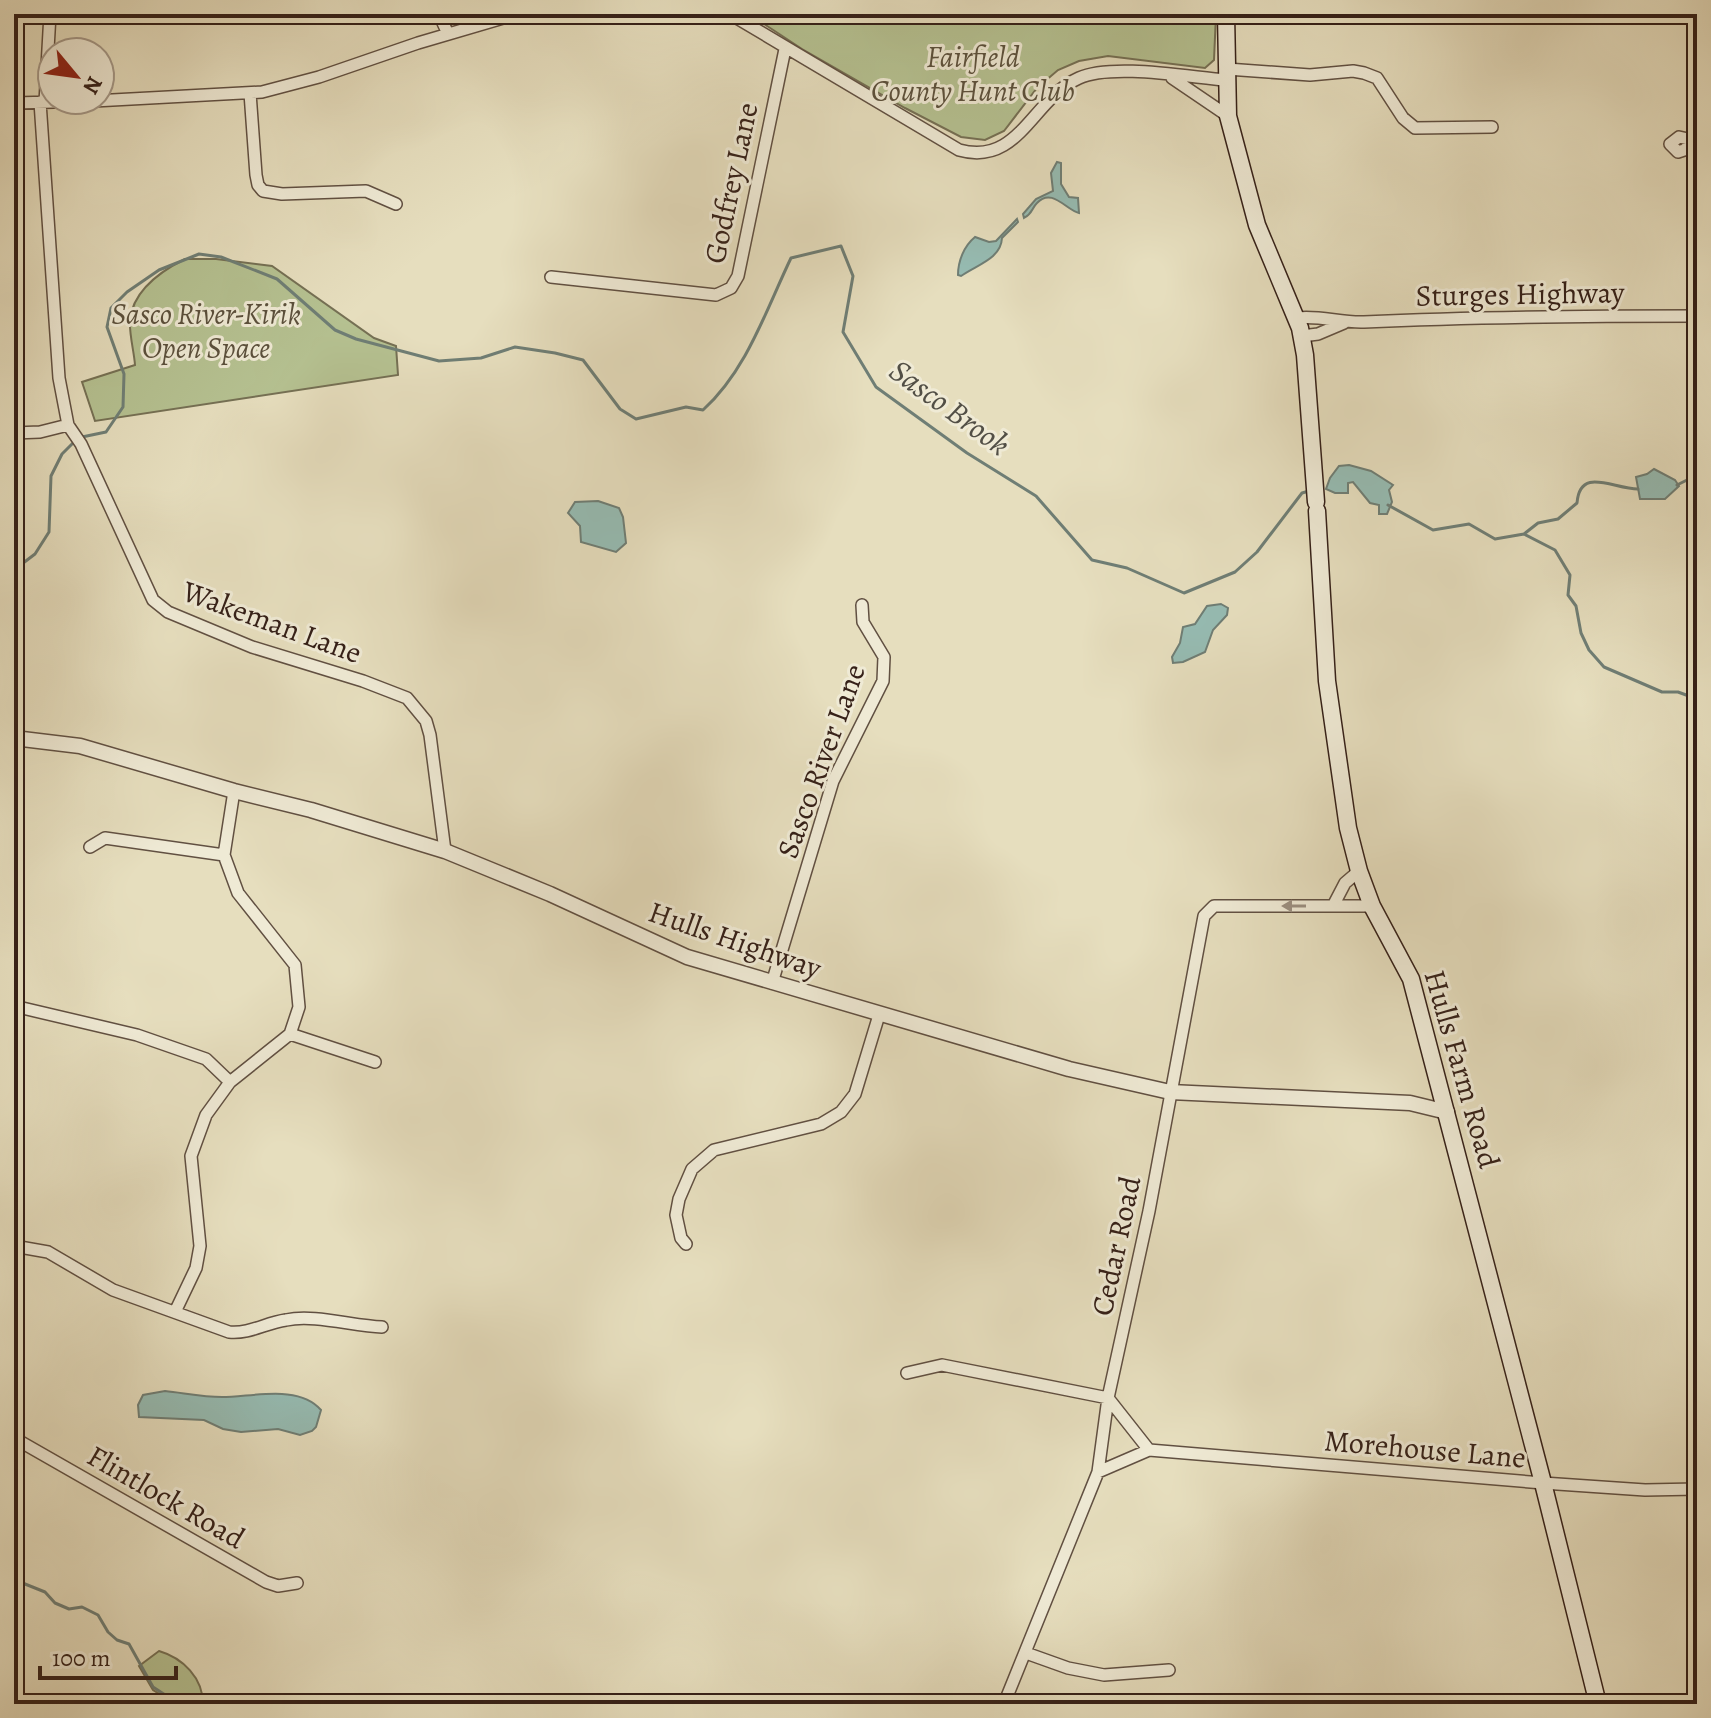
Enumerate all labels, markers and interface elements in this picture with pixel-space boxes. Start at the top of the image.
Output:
north arrow [36,36,116,116]
park label: Fairfield County Hunt Club [871,37,1075,111]
text: N [76,71,110,99]
street label: Godfrey Lane [694,99,768,267]
street label: Sturges Highway [1415,272,1625,316]
park label: Sasco River-Kirik Open Space [111,294,301,368]
water label: Sasco Brook [881,348,1019,466]
street label: Wakeman Lane [176,571,367,673]
street label: Sasco River Lane [767,658,875,864]
street label: Hulls Highway [643,892,827,988]
one-way arrow [1281,900,1306,912]
street label: Hulls Farm Road [1415,965,1510,1174]
street label: Cedar Road [1082,1172,1150,1319]
street label: Morehouse Lane [1323,1420,1527,1478]
street label: Flintlock Road [80,1436,253,1559]
scale bar [40,1630,176,1680]
text: 100 m [52,1642,111,1674]

